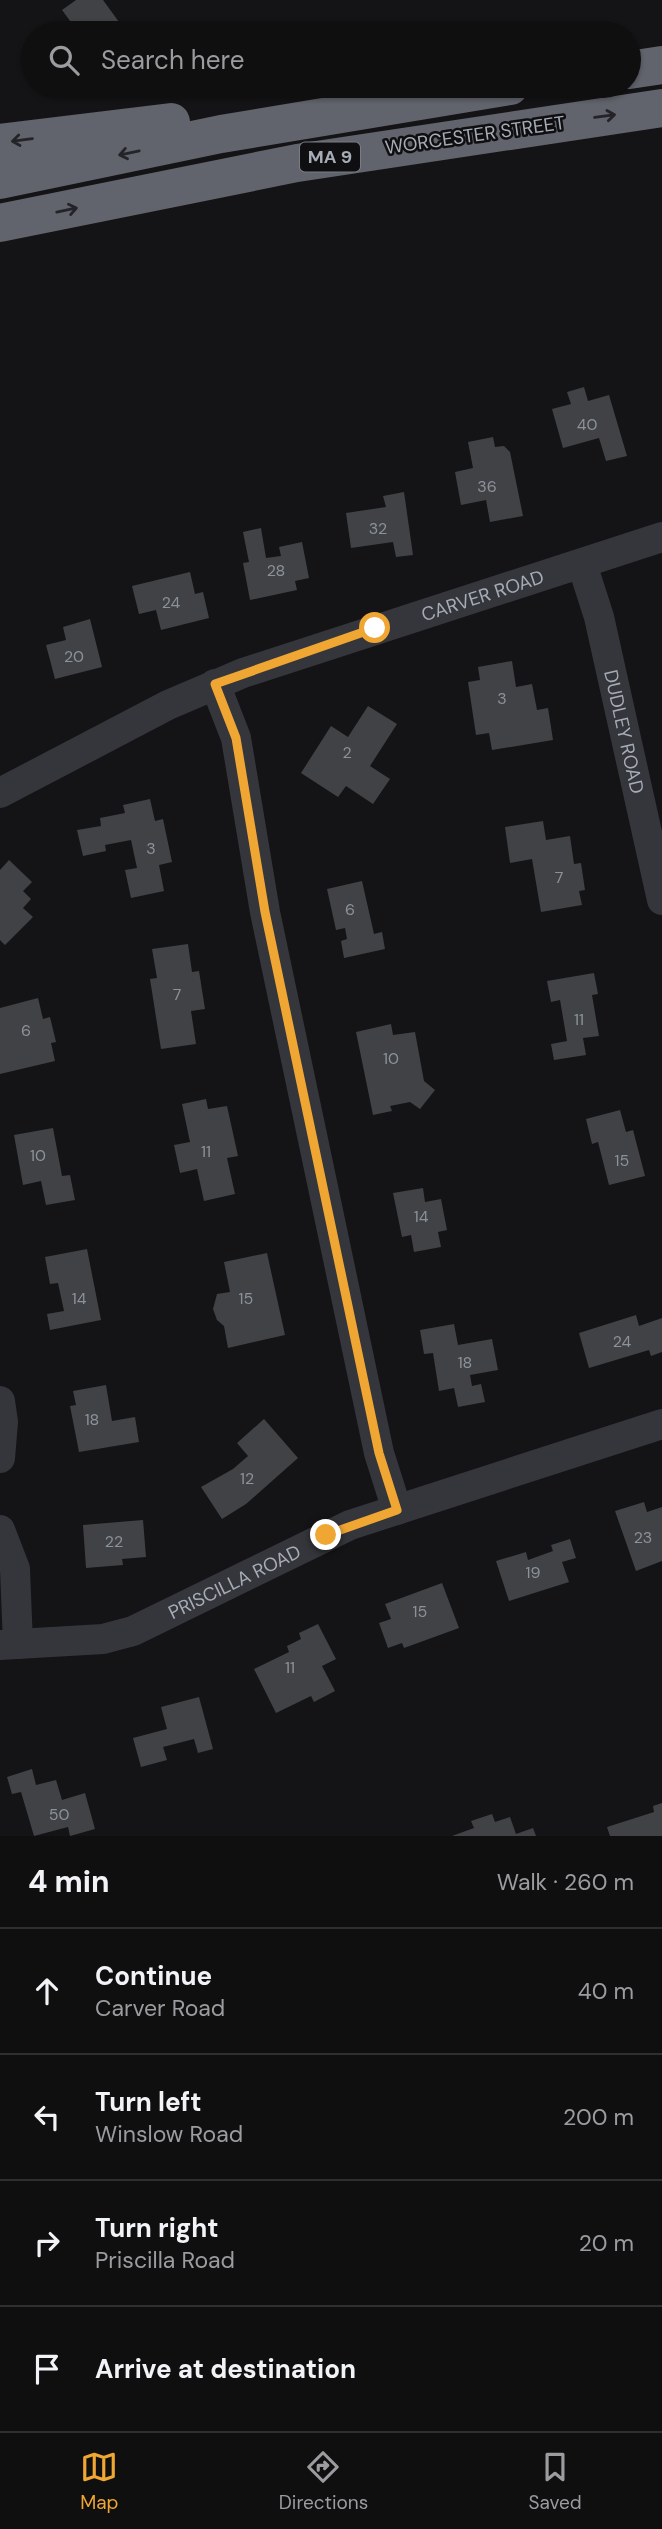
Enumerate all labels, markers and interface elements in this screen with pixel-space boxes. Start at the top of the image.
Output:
search box [21,21,641,98]
icon: search [45,41,83,79]
text: Search here [101,43,244,77]
one-way arrow [593,109,615,122]
street label: WORCESTER STREET [383,110,567,160]
one-way arrow [11,133,34,146]
road number: MA 9 [300,142,360,172]
one-way arrow [118,147,141,161]
one-way arrow [55,202,78,216]
house number: 40 [577,414,597,435]
house number: 36 [477,476,497,497]
house number: 32 [369,518,387,539]
house number: 28 [267,560,285,581]
street label: CARVER ROAD [418,564,547,627]
house number: 24 [162,592,181,613]
route start [359,612,390,643]
house number: 20 [64,646,84,667]
street label: DUDLEY ROAD [599,667,650,796]
house number: 3 [497,688,507,709]
house number: 2 [342,742,352,763]
house number: 3 [146,838,156,859]
house number: 7 [555,867,563,888]
house number: 6 [345,899,355,920]
house number: 7 [173,984,181,1005]
house number: 11 [574,1009,584,1030]
house number: 6 [21,1020,31,1041]
house number: 10 [383,1048,399,1069]
house number: 11 [201,1141,211,1162]
house number: 10 [30,1145,46,1166]
house number: 15 [615,1150,629,1171]
house number: 14 [414,1206,429,1227]
house number: 14 [72,1288,87,1309]
house number: 15 [239,1288,253,1309]
house number: 24 [613,1331,632,1352]
house number: 18 [458,1352,472,1373]
house number: 18 [85,1409,99,1430]
house number: 12 [240,1468,254,1489]
route end [310,1519,341,1550]
house number: 23 [634,1527,652,1548]
house number: 22 [105,1531,123,1552]
street label: PRISCILLA ROAD [164,1539,305,1624]
house number: 19 [525,1562,541,1583]
house number: 15 [413,1601,427,1622]
house number: 11 [285,1657,295,1678]
house number: 50 [49,1804,69,1825]
text: 4 min [28,1862,110,1901]
text: Walk · 260 m [497,1867,634,1897]
text: Continue [95,1959,212,1993]
icon: ahead [28,1972,66,2010]
text: 40 m [578,1976,634,2006]
text: Carver Road [95,1993,225,2023]
text: Turn left [95,2085,202,2119]
icon: left [28,2098,66,2136]
text: 200 m [563,2102,634,2132]
text: Winslow Road [95,2119,243,2149]
text: Turn right [95,2211,219,2245]
icon: right [28,2224,66,2262]
text: 20 m [579,2228,634,2258]
text: Priscilla Road [95,2245,235,2275]
icon: arrive [28,2350,66,2388]
text: Arrive at destination [95,2352,356,2386]
tab: Map [80,2448,118,2515]
tab: Directions [279,2448,368,2515]
tab: Saved [529,2448,582,2515]

